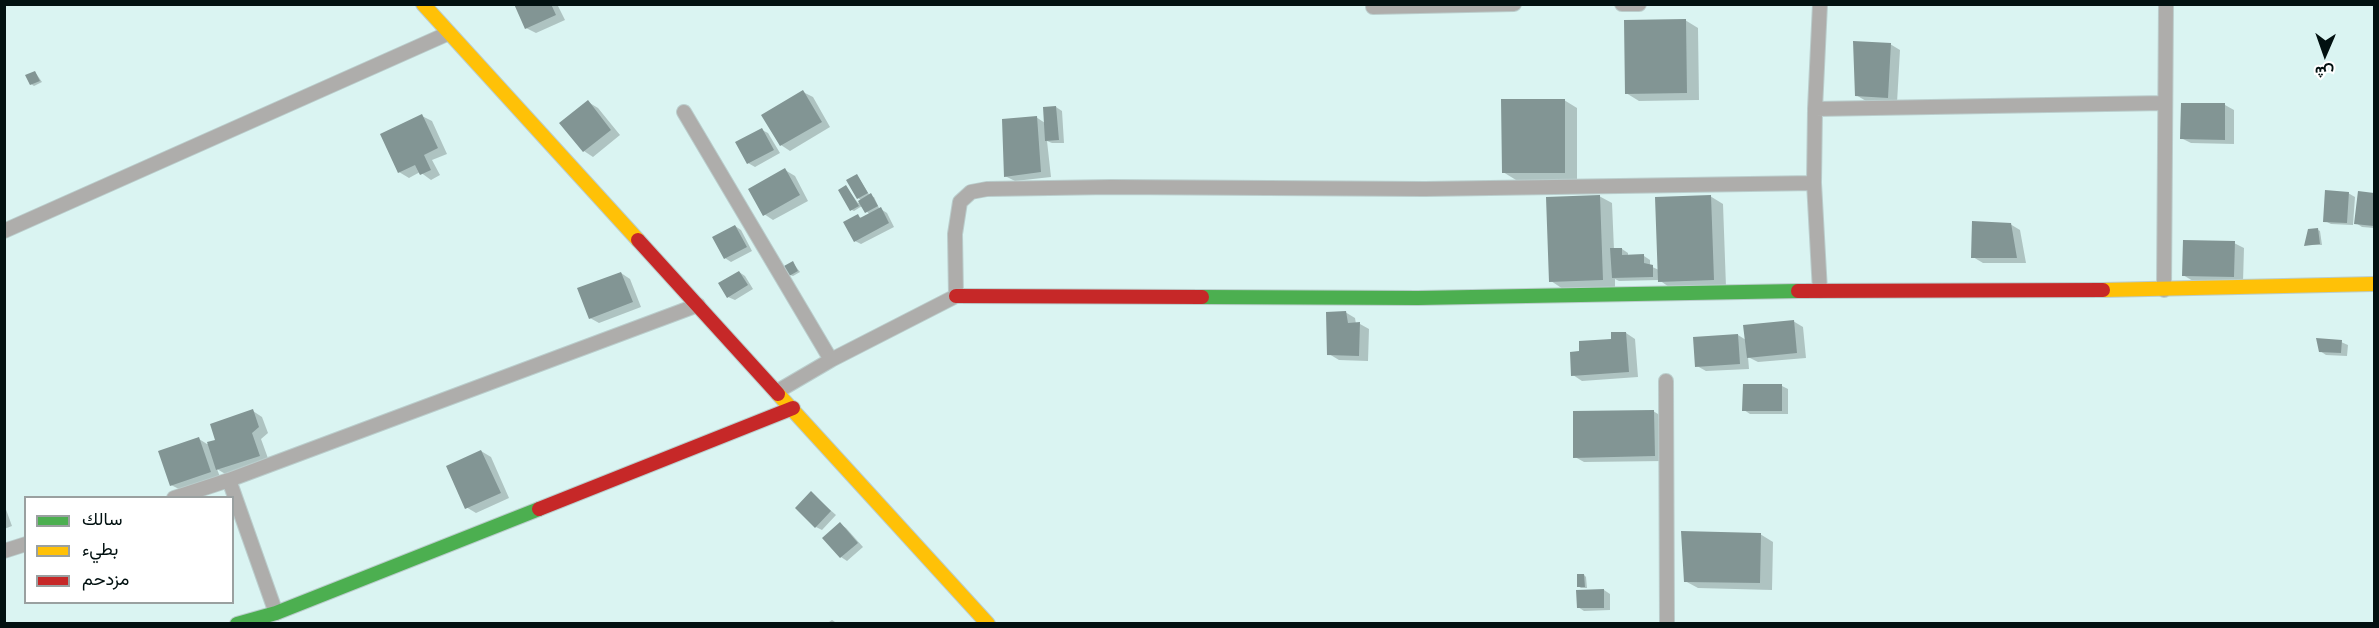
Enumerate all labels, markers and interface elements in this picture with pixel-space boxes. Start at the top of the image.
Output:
north arrow [2295,24,2355,84]
text: ش [2314,61,2334,83]
legend [24,496,234,604]
text: سالك [82,507,122,531]
text: بطيء [82,537,118,561]
text: مزدحم [82,567,129,591]

